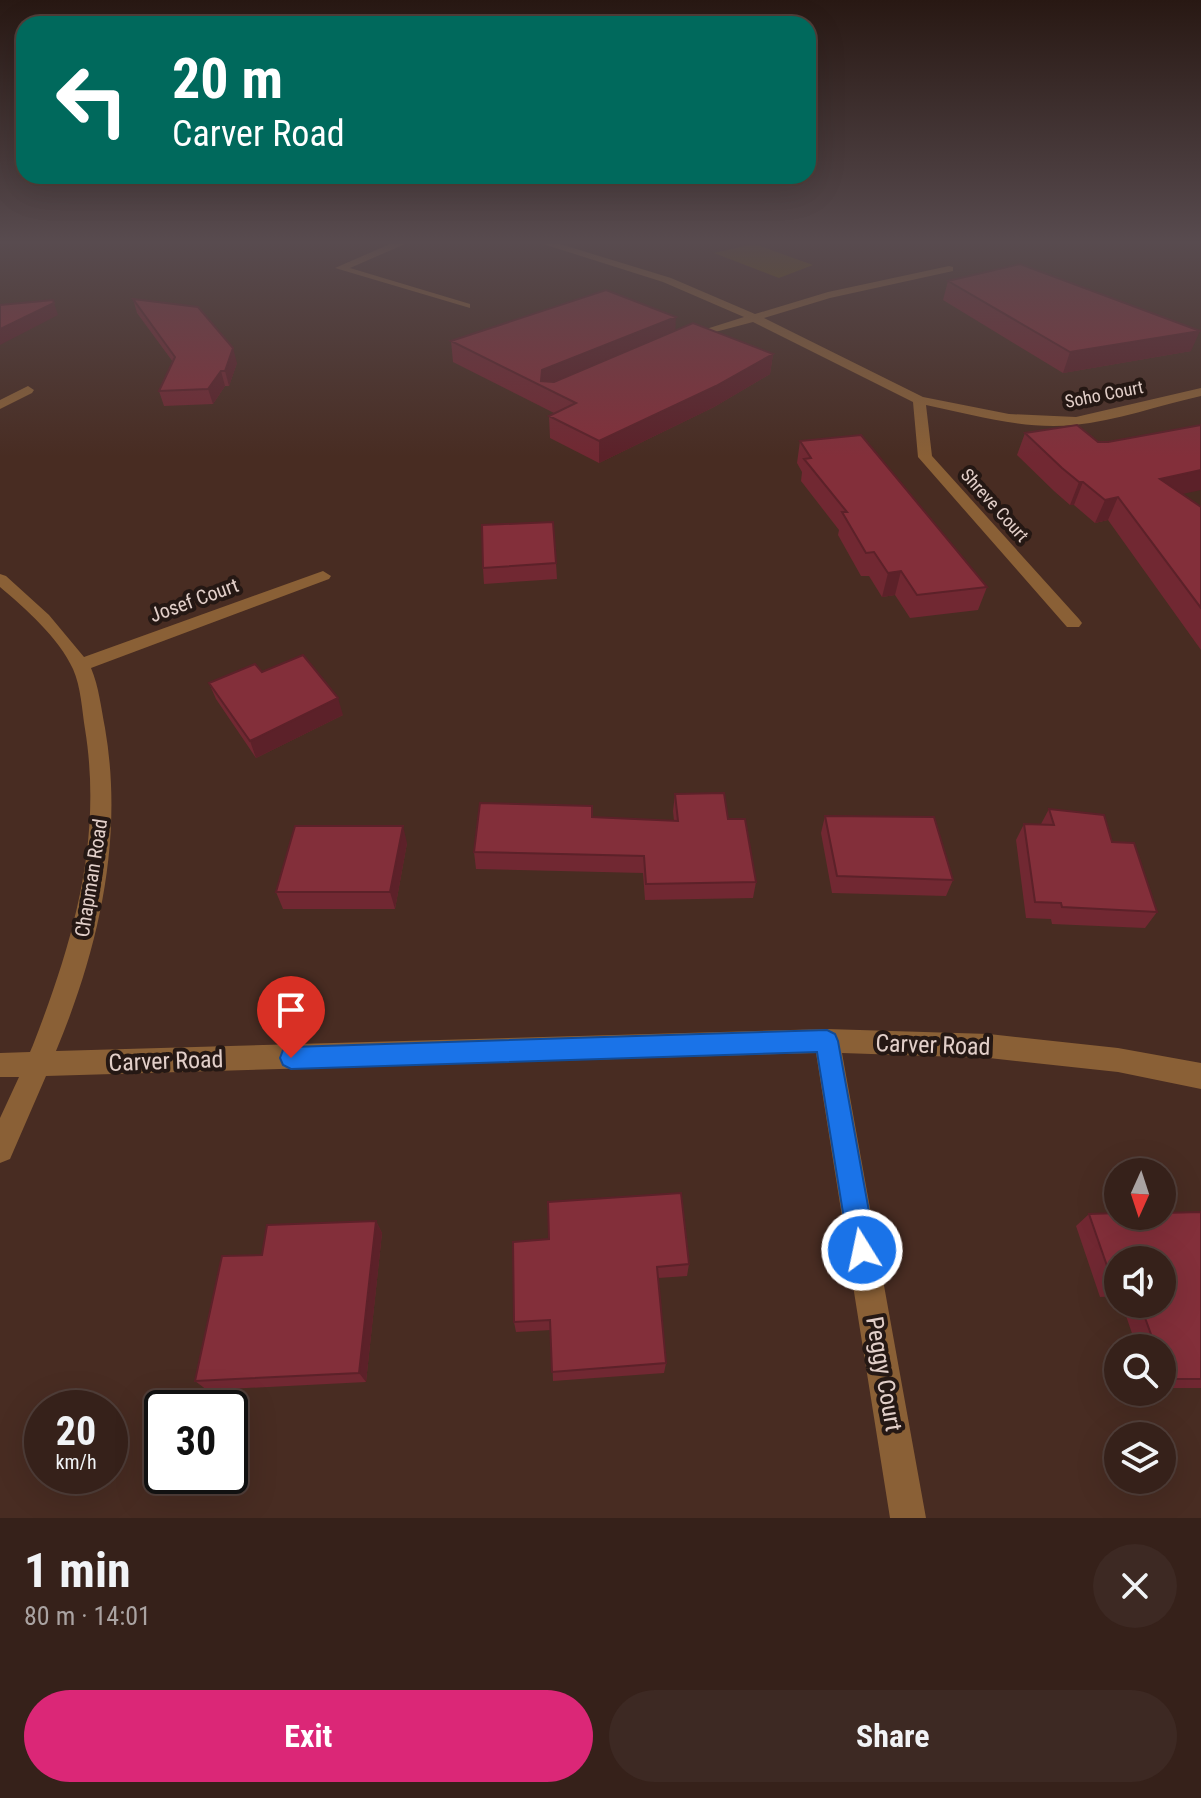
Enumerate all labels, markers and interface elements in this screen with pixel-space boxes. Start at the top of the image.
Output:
text: 20 m [172,46,283,112]
icon: left [40,48,144,152]
text: Carver Road [172,113,345,155]
street label: Soho Court [1063,376,1145,412]
street label: Shreve Court [957,464,1033,546]
street label: Josef Court [146,573,242,627]
street label: Chapman Road [70,817,112,939]
pin [257,976,325,1058]
icon: arrive [269,988,313,1032]
street label: Carver Road [875,1029,991,1061]
street label: Carver Road [108,1045,224,1077]
north arrow [1104,1158,1176,1230]
map controls [1104,1158,1176,1494]
position arrow [820,1208,904,1292]
button: sound [1104,1246,1176,1318]
street label: Peggy Court [860,1315,908,1433]
button: search [1104,1334,1176,1406]
speed limit sign: 30 [144,1390,248,1494]
text: 20 [56,1408,96,1455]
button: layers [1104,1422,1176,1494]
text: km/h [55,1450,97,1474]
text: 1 min [24,1542,131,1599]
button: close [1093,1544,1177,1628]
text: 80 m · 14:01 [24,1601,151,1631]
button: Exit [24,1690,593,1782]
button: Share [609,1690,1177,1782]

